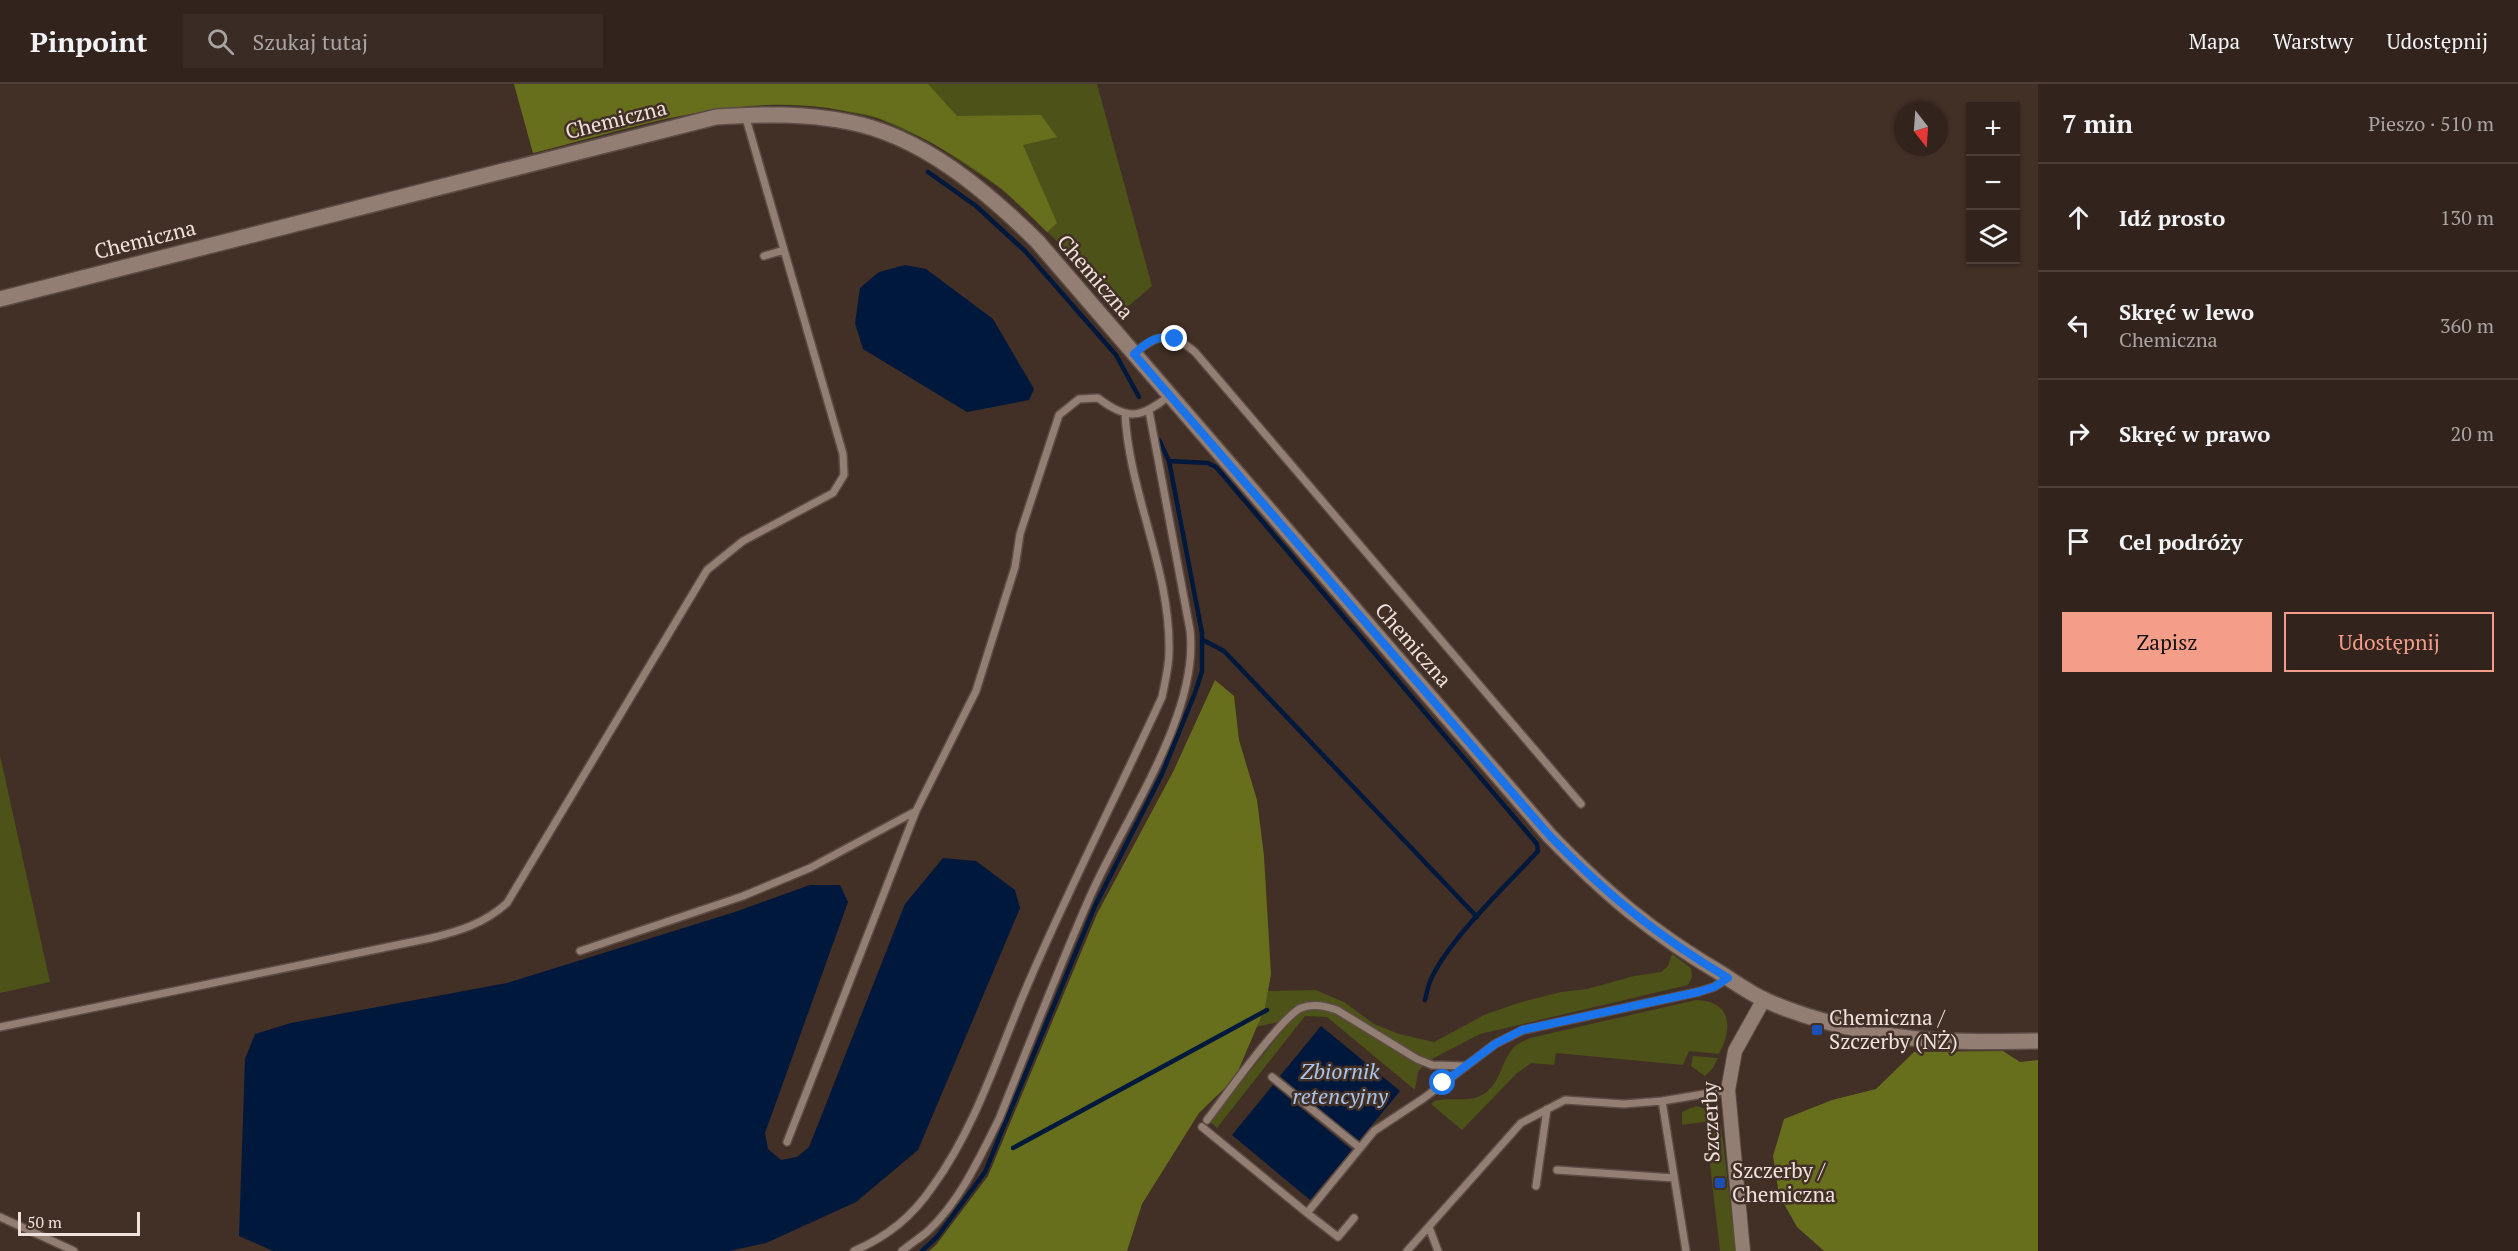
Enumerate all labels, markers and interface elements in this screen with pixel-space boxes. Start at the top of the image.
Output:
search box [183,14,603,68]
text: Pinpoint [30,23,147,60]
icon: search [204,25,237,58]
text: Szukaj tutaj [252,27,368,56]
text: Mapa [2189,27,2240,55]
text: Warstwy [2273,27,2353,55]
text: Udostępnij [2386,27,2488,55]
street label: Chemiczna [562,93,670,145]
north arrow [1894,102,1948,156]
map controls [1966,102,2020,264]
button: + [1966,102,2020,156]
text: 7 min [2062,106,2133,140]
text: Pieszo · 510 m [2368,110,2494,137]
button: − [1966,156,2020,210]
icon: ahead [2062,201,2095,234]
text: Idź prosto [2119,203,2225,232]
text: 130 m [2440,204,2494,231]
button: layers [1966,210,2020,264]
street label: Chemiczna [91,213,199,265]
street label: Chemiczna [1051,228,1141,325]
text: Skręć w lewo [2119,297,2254,326]
icon: left [2062,309,2095,342]
text: 360 m [2440,312,2494,339]
route end [1161,325,1187,351]
text: Chemiczna [2119,326,2218,353]
icon: right [2062,417,2095,450]
text: Skręć w prawo [2119,419,2270,448]
text: 20 m [2451,420,2494,447]
icon: arrive [2062,525,2095,558]
text: Cel podróży [2119,527,2243,556]
street label: Chemiczna [1369,596,1459,693]
button: Zapisz [2062,612,2272,672]
button: Udostępnij [2284,612,2494,672]
place label: Chemiczna / Szczerby (NŻ) [1829,1003,1958,1055]
marker: Chemiczna / Szczerby (NŻ) [1810,1023,1824,1037]
water label: Zbiornik retencyjny [1292,1056,1389,1110]
route start [1429,1069,1455,1095]
street label: Szczerby [1695,1081,1725,1163]
place label: Szczerby / Chemiczna [1732,1156,1836,1208]
marker: Szczerby / Chemiczna [1713,1176,1727,1190]
scale bar [18,1209,140,1236]
text: 50 m [27,1211,62,1233]

